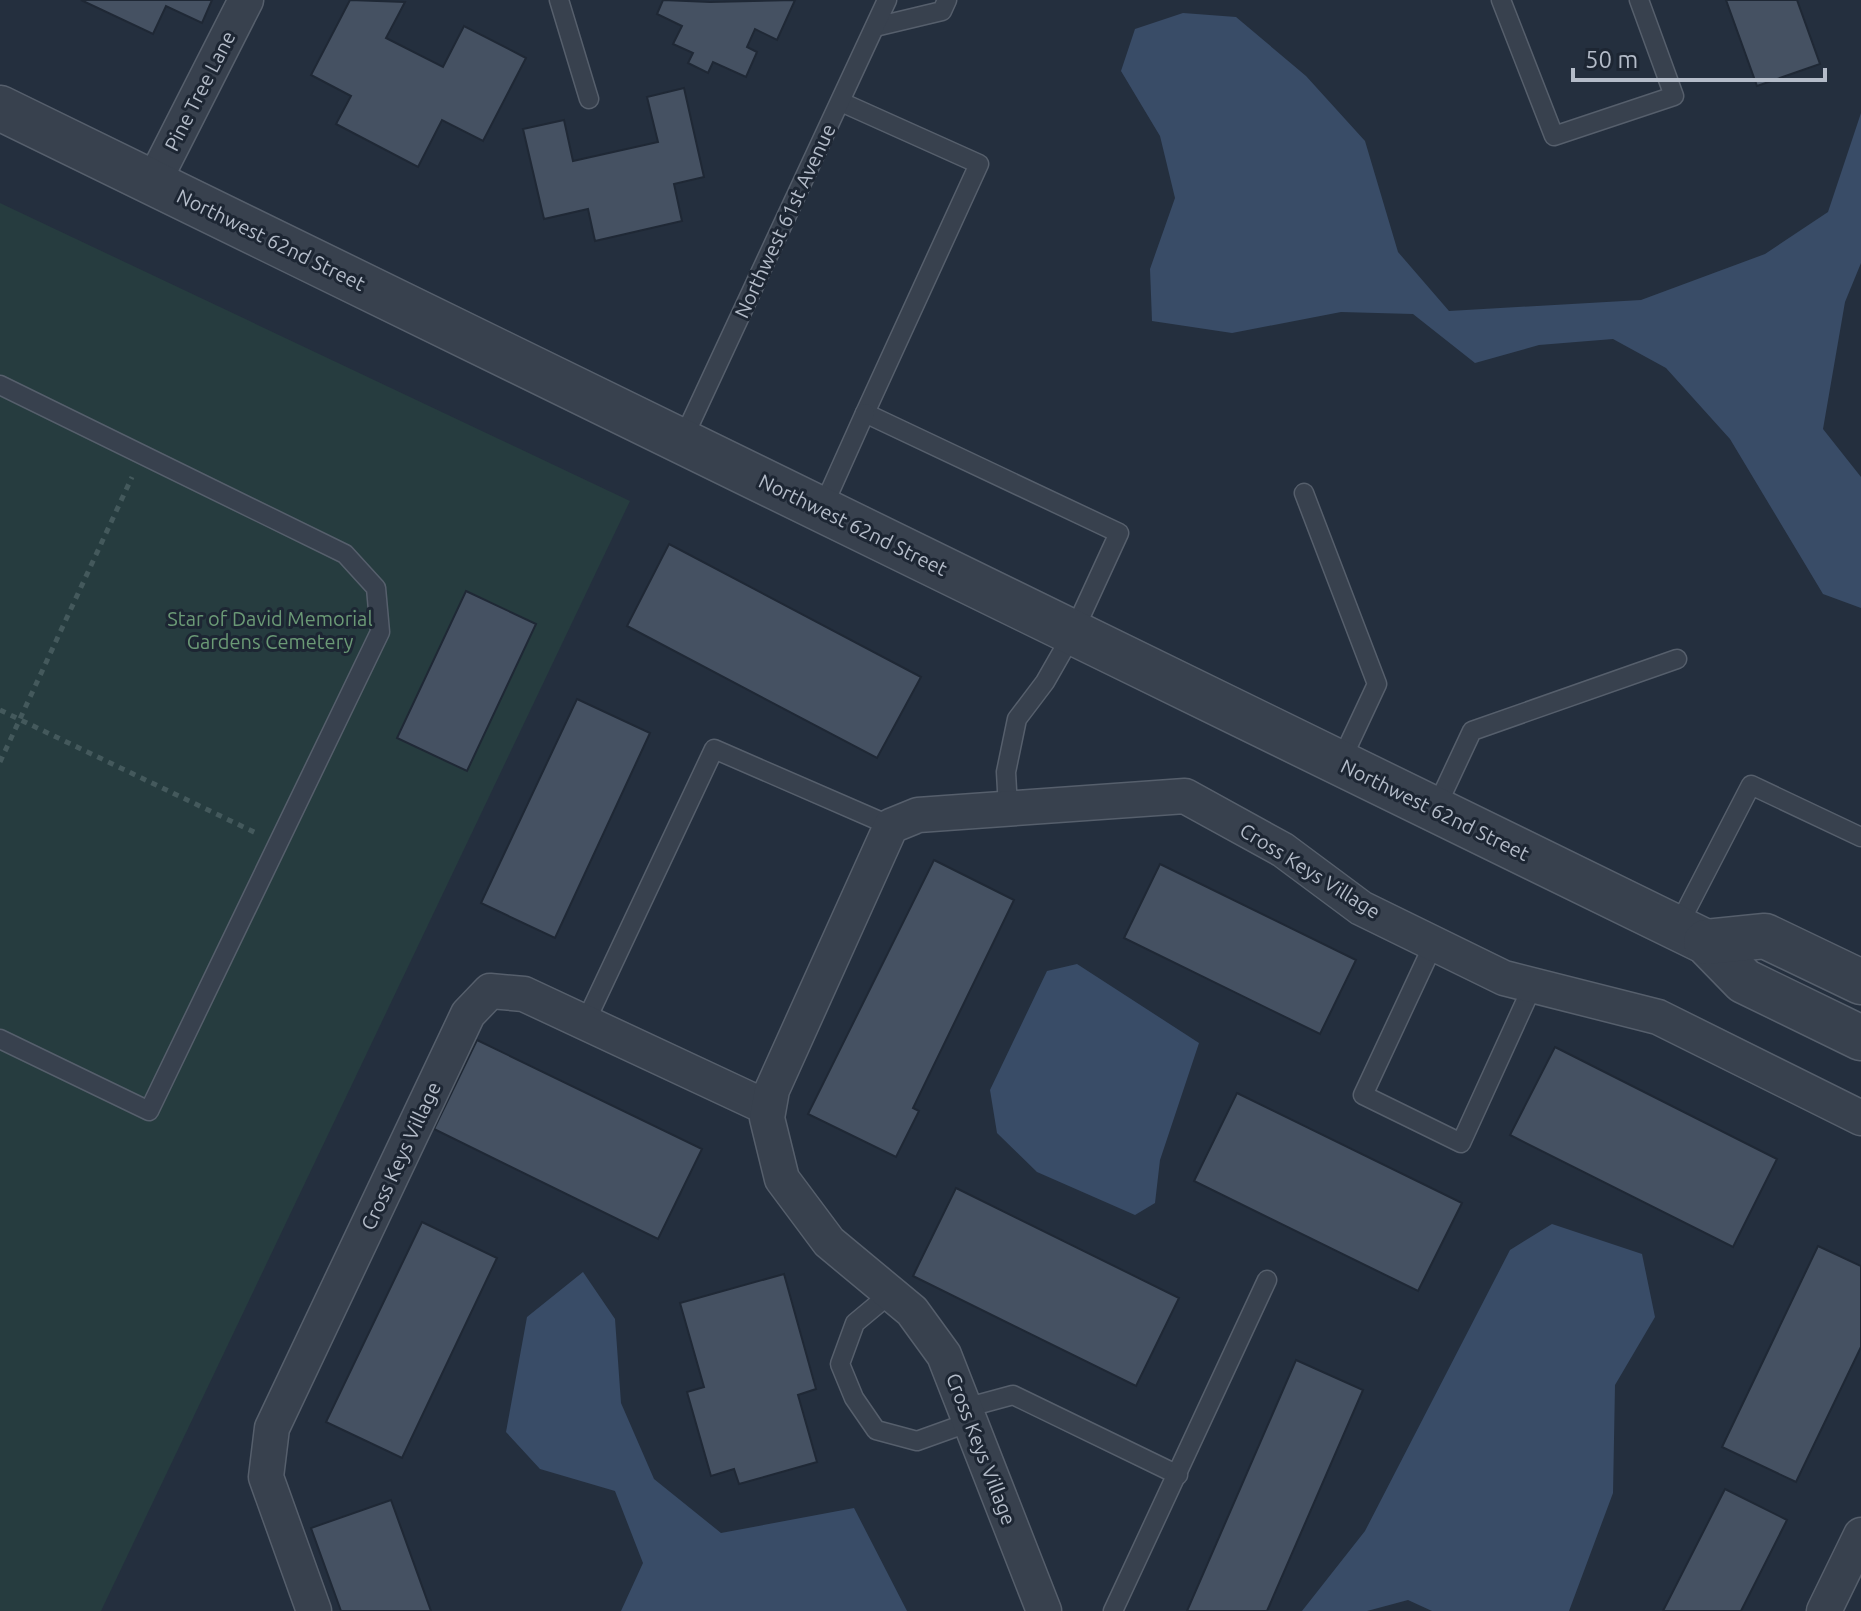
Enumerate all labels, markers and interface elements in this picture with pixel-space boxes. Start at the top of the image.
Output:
street label: Pine Tree Lane [159,27,240,155]
scale bar [1573,32,1825,82]
text: 50 m [1585,46,1638,73]
street label: Northwest 61st Avenue [729,120,840,322]
street label: Northwest 62nd Street [173,184,369,295]
street label: Northwest 62nd Street [755,469,951,580]
park label: Star of David Memorial Gardens Cemetery [167,607,373,653]
street label: Northwest 62nd Street [1337,754,1533,865]
street label: Cross Keys Village [1236,818,1385,923]
street label: Cross Keys Village [356,1078,445,1234]
street label: Cross Keys Village [942,1370,1021,1528]

